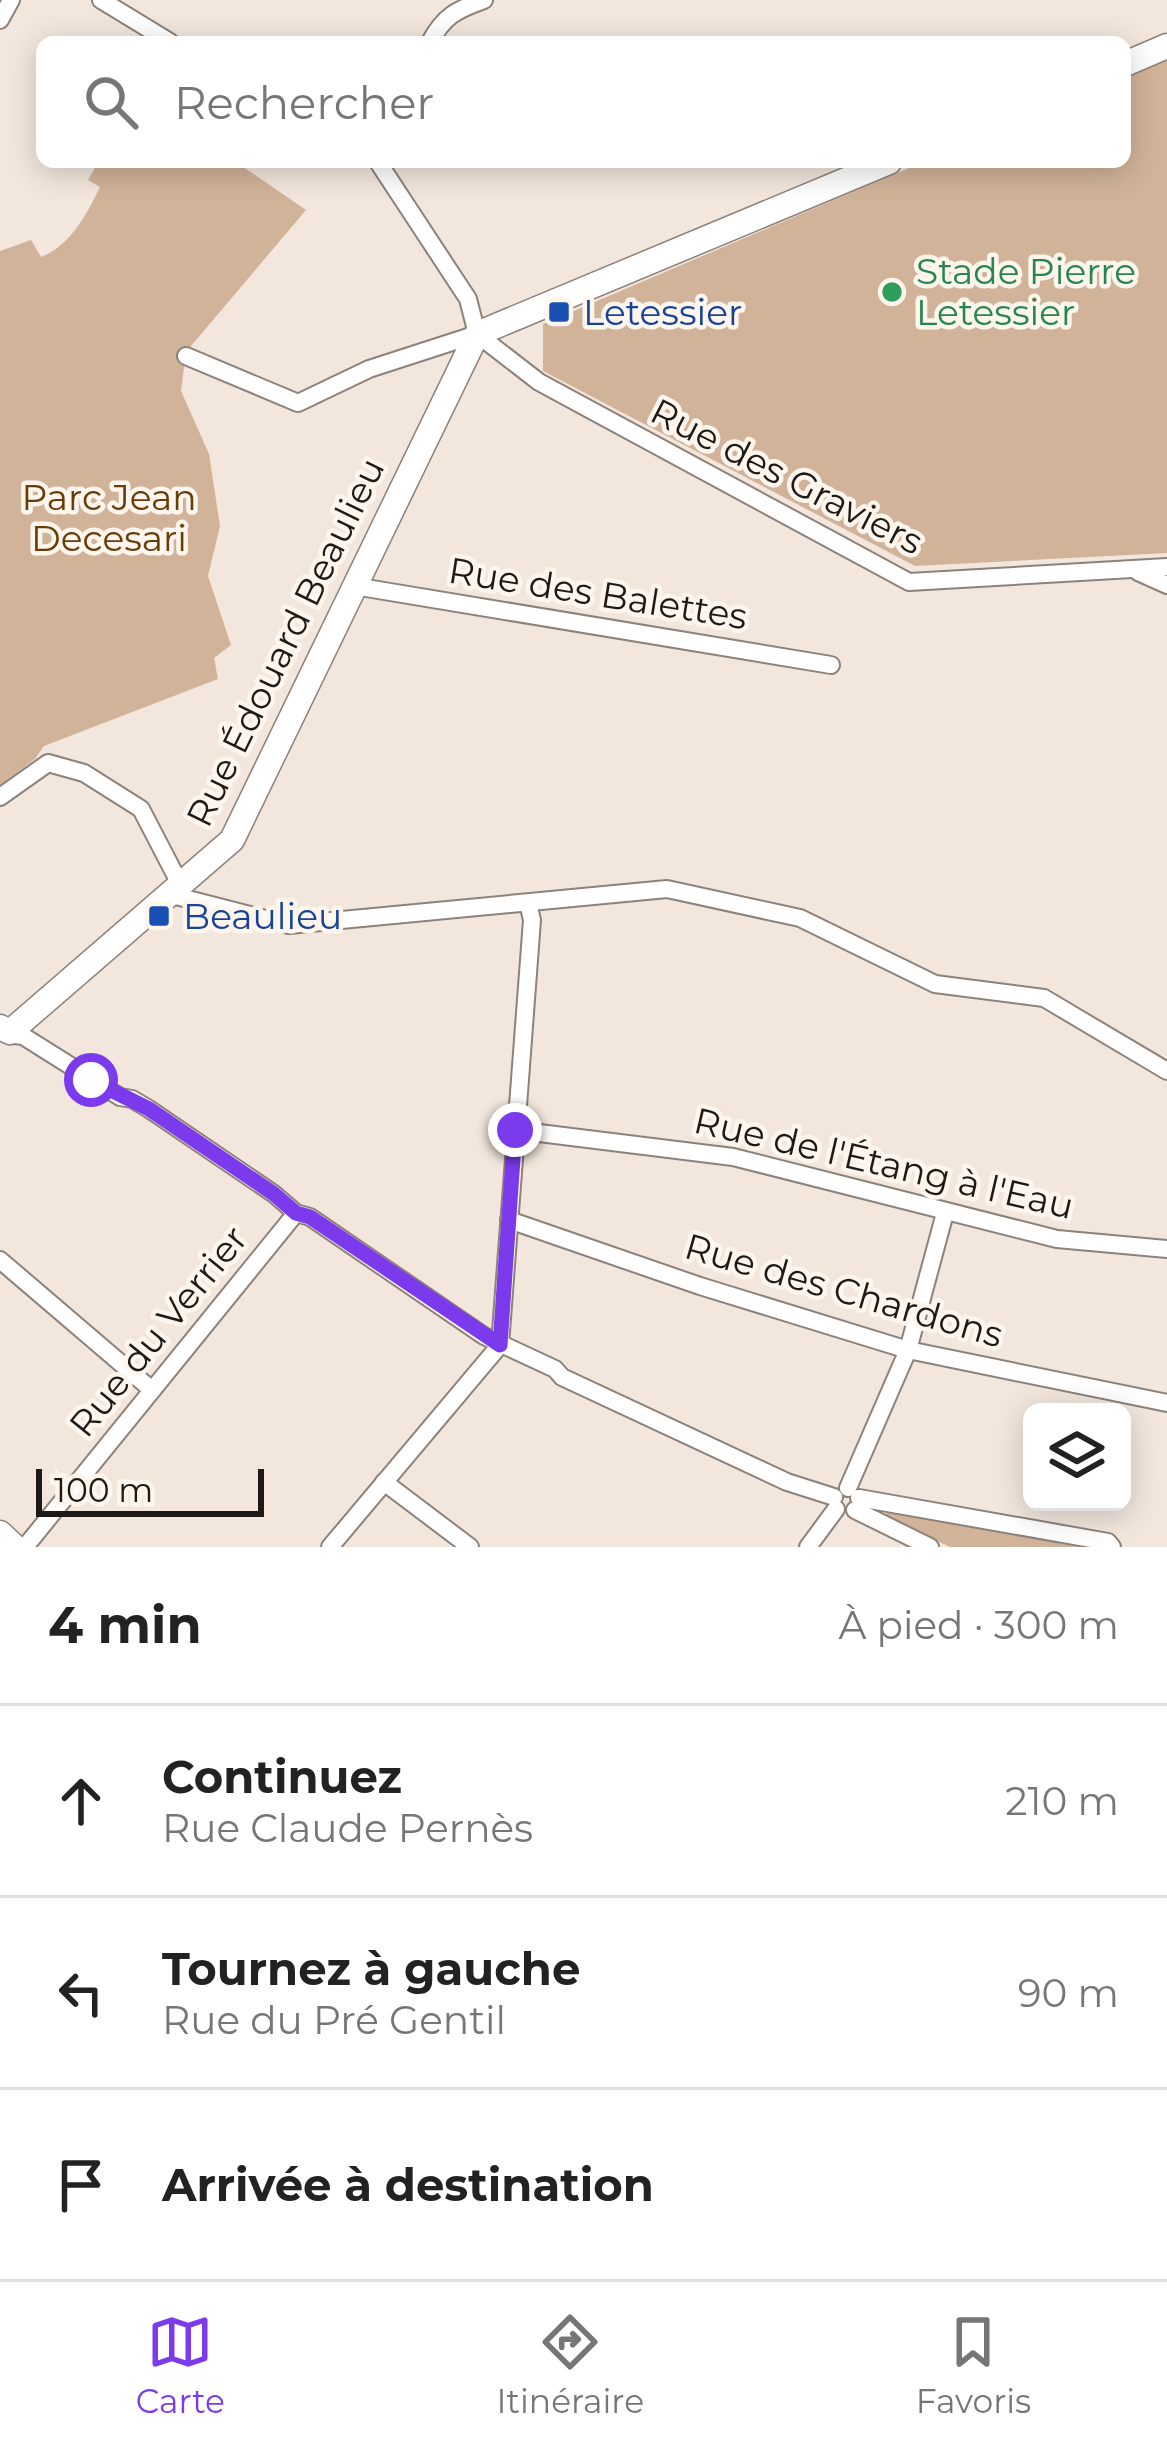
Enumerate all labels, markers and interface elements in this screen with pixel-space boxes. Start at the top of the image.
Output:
search box [36,36,1131,168]
icon: search [78,69,144,135]
text: Rechercher [174,75,434,130]
place label: Stade Pierre Letessier [916,249,1136,334]
marker: Stade Pierre Letessier [879,279,905,305]
place label: Letessier [583,290,742,334]
marker: Letessier [546,299,572,325]
street label: Rue des Graviers [644,389,930,563]
street label: Rue Édouard Beaulieu [177,451,393,833]
park label: Parc Jean Decesari [21,475,197,560]
street label: Rue des Balettes [446,548,750,638]
place label: Beaulieu [183,894,342,938]
marker: Beaulieu [146,903,172,929]
route start [64,1053,118,1107]
street label: Rue de l'Étang à l'Eau [690,1098,1078,1228]
route end [488,1103,542,1157]
street label: Rue du Verrier [60,1217,256,1445]
street label: Rue des Chardons [680,1224,1008,1356]
map controls [1023,1403,1131,1511]
button: layers [1023,1403,1131,1511]
scale bar [36,1463,264,1516]
text: 100 m [54,1470,153,1510]
text: 4 min [48,1594,202,1656]
text: À pied · 300 m [838,1601,1119,1649]
text: Continuez [162,1749,402,1804]
icon: ahead [48,1768,114,1834]
text: 210 m [1005,1777,1119,1825]
text: Rue Claude Pernès [162,1804,533,1852]
text: Tournez à gauche [162,1941,580,1996]
icon: left [48,1960,114,2026]
text: 90 m [1018,1969,1119,2017]
text: Rue du Pré Gentil [162,1996,506,2044]
icon: arrive [48,2152,114,2218]
text: Arrivée à destination [162,2157,654,2212]
tab: Carte [136,2309,225,2421]
tab: Itinéraire [497,2309,644,2421]
tab: Favoris [916,2309,1031,2421]

